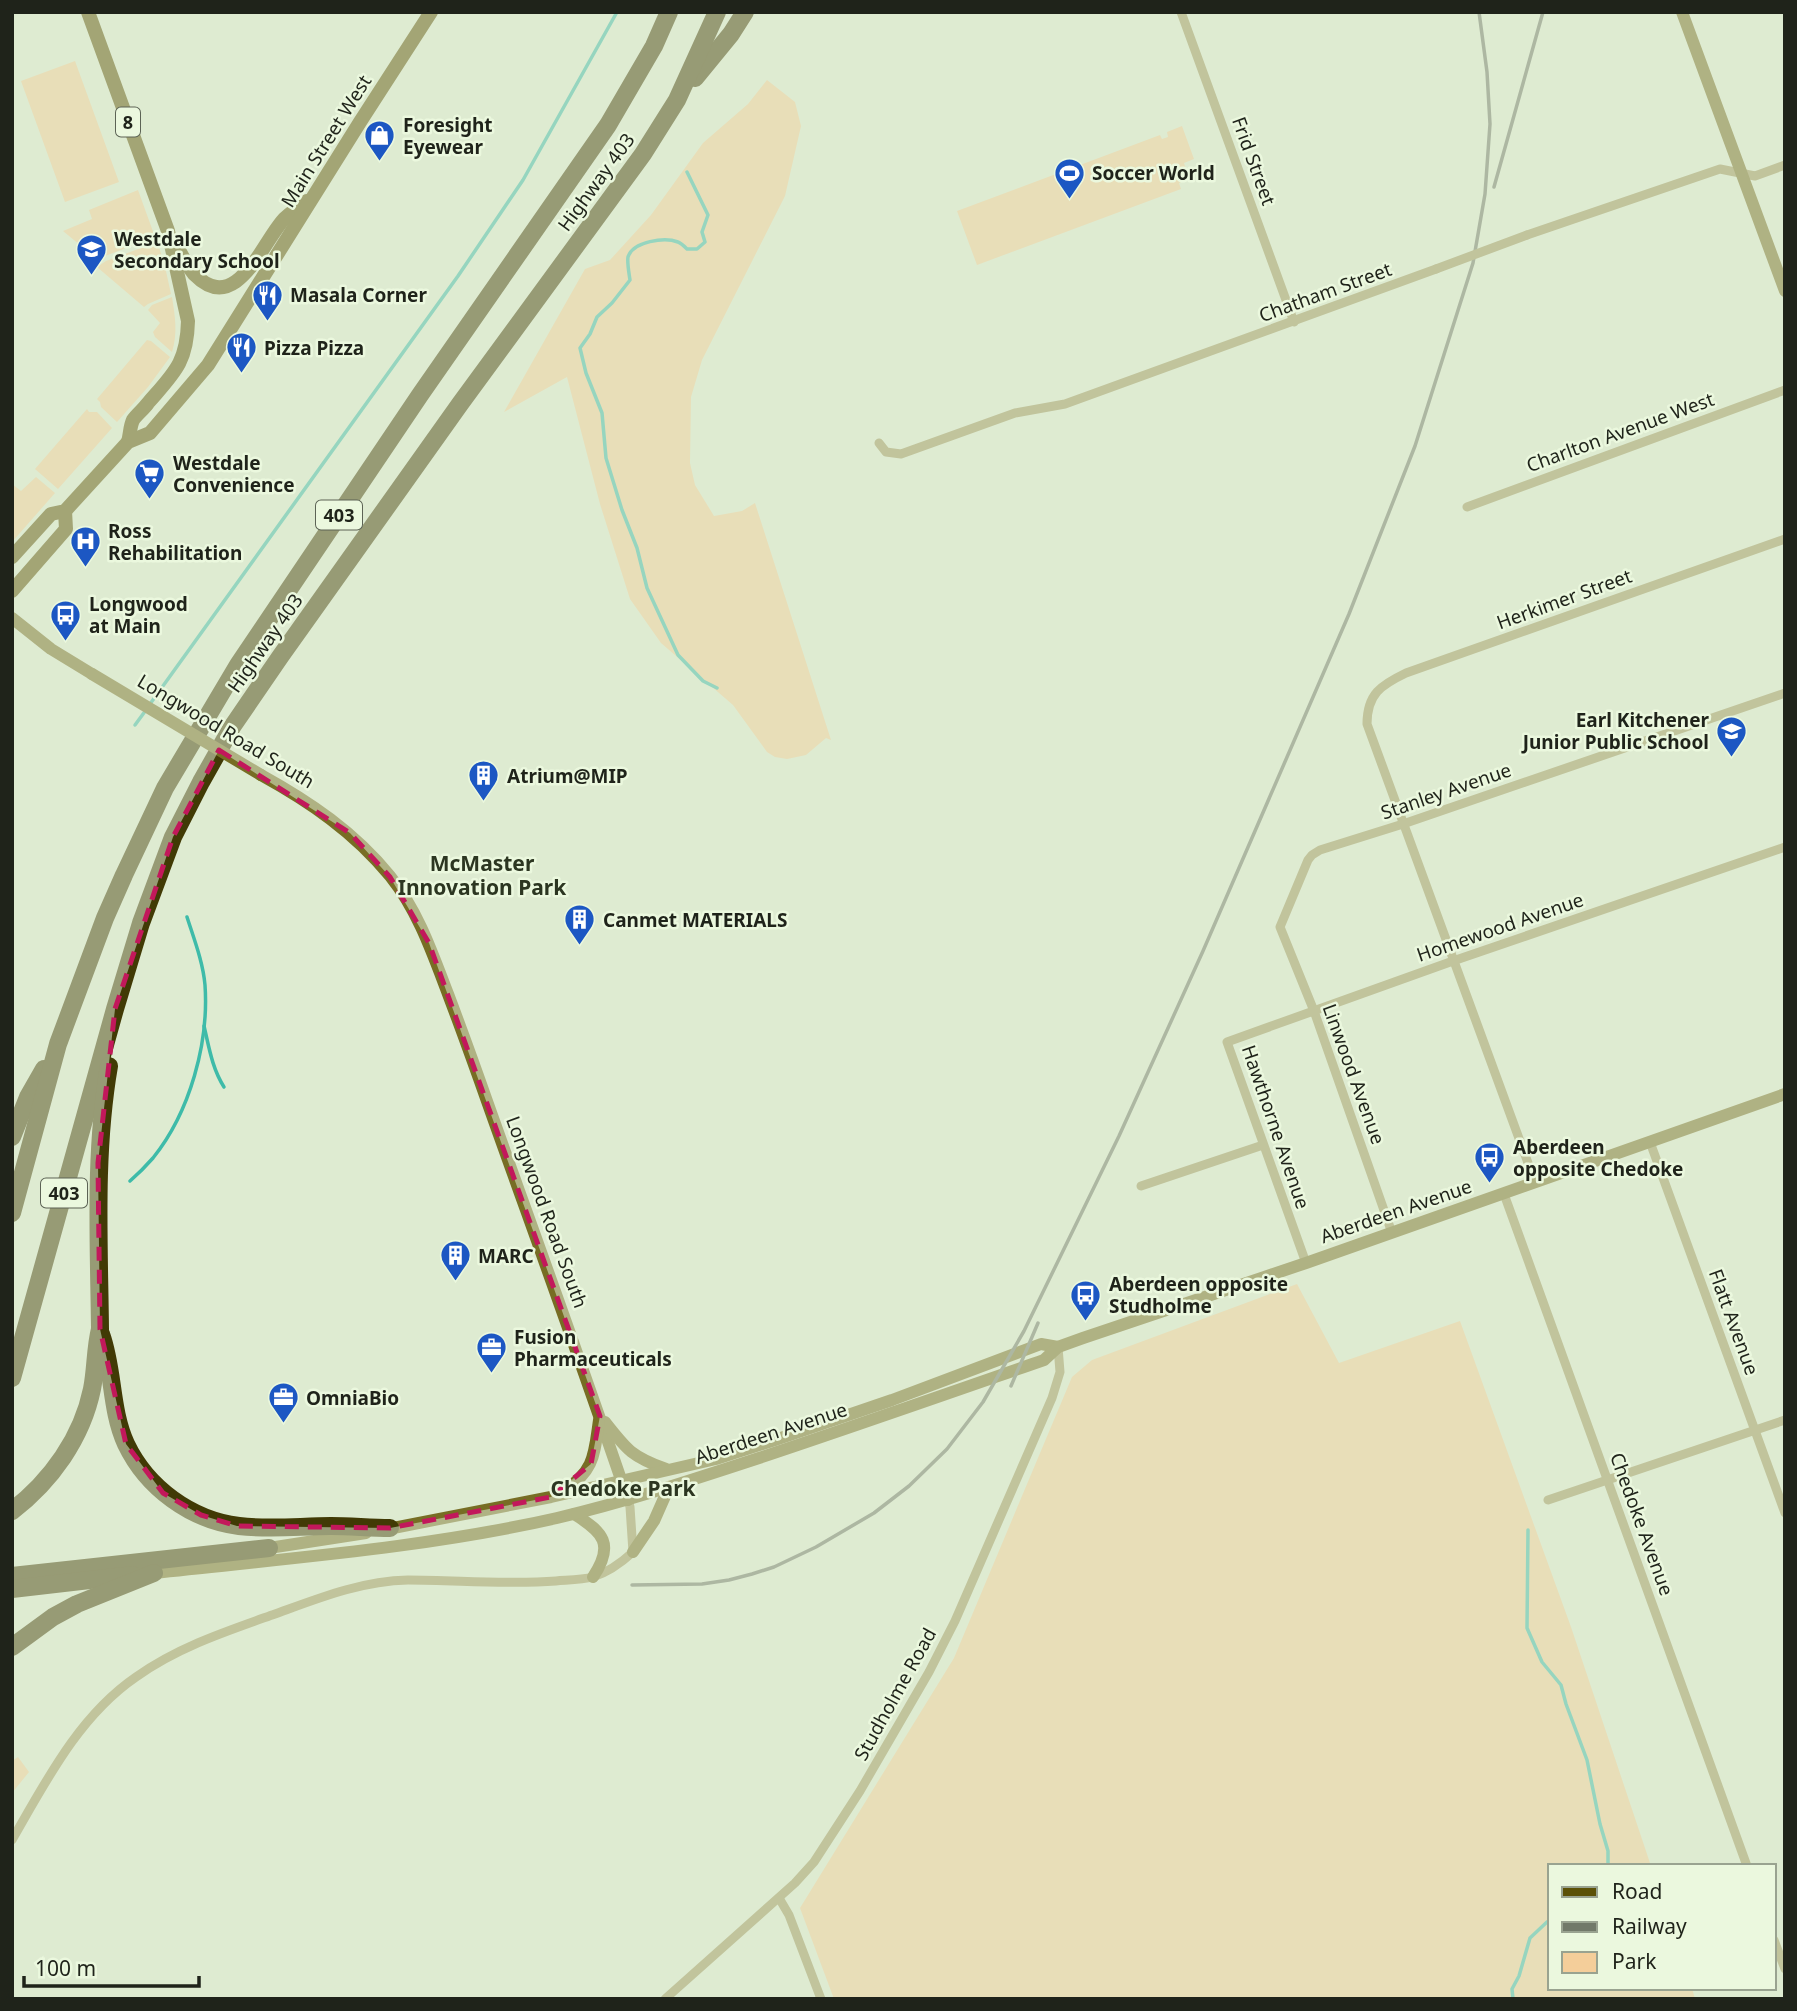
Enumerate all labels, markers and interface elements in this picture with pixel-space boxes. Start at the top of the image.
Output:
street label: Main Street West [275,70,377,212]
road number: 8 [116,107,140,136]
place label: Foresight Eyewear [403,112,493,160]
street label: Frid Street [1226,113,1282,209]
shop icon: Foresight Eyewear [363,119,397,163]
street label: Highway 403 [552,128,640,236]
sports icon: Soccer World [1052,156,1086,200]
place label: Soccer World [1092,160,1215,186]
place label: Westdale Secondary School [114,226,280,274]
school or university icon: Westdale Secondary School [74,233,108,277]
street label: Chatham Street [1255,256,1395,328]
restaurant icon: Masala Corner [250,278,284,322]
place label: Masala Corner [290,282,427,308]
restaurant icon: Pizza Pizza [224,331,258,375]
place label: Pizza Pizza [264,335,364,361]
street label: Charlton Avenue West [1523,386,1718,478]
place label: Westdale Convenience [173,450,295,498]
supermarket icon: Westdale Convenience [133,457,167,501]
road number: 403 [316,500,362,530]
place label: Ross Rehabilitation [108,518,242,566]
hospital icon: Ross Rehabilitation [68,525,102,569]
street label: Herkimer Street [1493,562,1635,636]
street label: Highway 403 [221,588,309,698]
place label: Longwood at Main [89,591,188,639]
bus stop icon: Longwood at Main [49,598,83,642]
street label: Longwood Road South [133,668,319,794]
place label: Earl Kitchener Junior Public School [1521,707,1710,755]
school or university icon: Earl Kitchener Junior Public School [1715,714,1749,758]
street label: Stanley Avenue [1377,757,1515,825]
building icon: Atrium@MIP [467,759,501,803]
place label: Atrium@MIP [507,763,628,789]
district label: McMaster Innovation Park [398,849,567,901]
street label: Homewood Avenue [1413,886,1587,968]
building icon: Canmet MATERIALS [563,903,597,947]
place label: Canmet MATERIALS [603,907,787,933]
street label: Linwood Avenue [1316,1000,1392,1148]
street label: Hawthorne Avenue [1236,1042,1316,1212]
street label: Longwood Road South [500,1113,594,1311]
place label: Aberdeen opposite Chedoke [1513,1134,1683,1182]
bus stop icon: Aberdeen opposite Chedoke [1473,1141,1507,1185]
street label: Aberdeen Avenue [1317,1173,1475,1249]
road number: 403 [41,1178,87,1208]
building icon: MARC [438,1239,472,1283]
place label: MARC [478,1243,534,1269]
street label: Flatt Avenue [1703,1265,1765,1379]
place label: Aberdeen opposite Studholme [1109,1271,1288,1319]
bus stop icon: Aberdeen opposite Studholme [1069,1278,1103,1322]
place label: Fusion Pharmaceuticals [514,1324,672,1372]
office icon: Fusion Pharmaceuticals [474,1331,508,1375]
office icon: OmniaBio [266,1381,300,1425]
place label: OmniaBio [306,1385,399,1411]
street label: Aberdeen Avenue [692,1396,850,1470]
street label: Chedoke Avenue [1604,1449,1680,1599]
district label: Chedoke Park [550,1474,697,1502]
street label: Studholme Road [848,1623,942,1765]
legend [1548,1864,1776,1990]
text: Road [1612,1877,1662,1905]
text: Railway [1612,1912,1687,1940]
scale bar [24,1944,200,1988]
text: Park [1612,1947,1657,1975]
text: 100 m [35,1954,96,1982]

